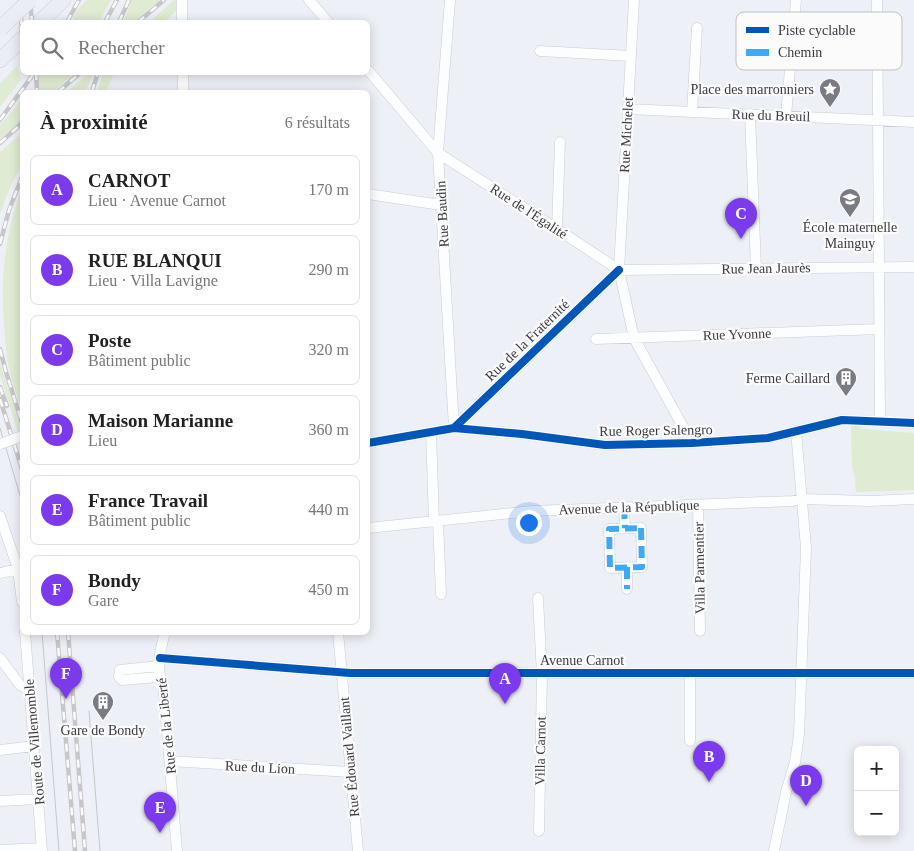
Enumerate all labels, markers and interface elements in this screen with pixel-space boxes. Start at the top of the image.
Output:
legend [736,12,902,70]
search box [20,20,370,75]
text: Piste cyclable [778,23,855,38]
icon: search [38,34,66,62]
text: Rechercher [78,37,165,58]
text: Chemin [778,45,822,60]
place icon: Place des marronniers [818,77,842,108]
place label: Place des marronniers [690,82,814,97]
street label: Rue Michelet [617,97,636,173]
street label: Rue du Breuil [731,107,811,124]
text: À proximité [40,110,148,134]
text: 6 résultats [285,114,350,131]
text: CARNOT [88,170,170,191]
street label: Rue Baudin [433,180,452,248]
street label: Rue de l'Égalité [487,180,571,242]
text: A [51,181,63,198]
text: 170 m [309,181,349,198]
school or university icon: École maternelle Mainguy [838,187,862,218]
text: Lieu · Avenue Carnot [88,192,226,209]
pin: C [725,198,757,239]
place label: École maternelle Mainguy [803,219,897,251]
text: RUE BLANQUI [88,250,222,271]
street label: Rue Jean Jaurès [721,260,811,277]
text: B [52,261,62,278]
text: 290 m [309,261,349,278]
text: Lieu · Villa Lavigne [88,272,218,289]
street label: Rue de la Fraternité [482,296,572,384]
street label: Rue Yvonne [703,326,771,343]
text: Poste [88,330,131,351]
text: C [51,341,63,358]
text: 320 m [309,341,349,358]
text: Bâtiment public [88,352,191,369]
building icon: Ferme Caillard [834,366,858,397]
place label: Ferme Caillard [746,371,830,386]
text: Maison Marianne [88,410,233,431]
text: D [51,421,63,438]
text: 360 m [309,421,349,438]
street label: Rue Roger Salengro [599,422,713,439]
text: Lieu [88,432,117,449]
text: France Travail [88,490,208,511]
street label: Avenue de la République [558,498,700,517]
text: E [52,501,62,518]
text: 440 m [309,501,349,518]
your location [516,510,542,536]
text: Bâtiment public [88,512,191,529]
street label: Villa Parmentier [691,521,708,614]
text: Bondy [88,570,141,591]
text: F [52,581,62,598]
text: 450 m [309,581,349,598]
text: Gare [88,592,119,609]
street label: Avenue Carnot [540,653,624,668]
pin: F [50,658,82,699]
pin: A [489,663,521,704]
street label: Rue de la Liberté [154,677,179,775]
street label: Route de Villemomble [22,678,47,806]
building icon: Gare de Bondy [91,690,115,721]
street label: Rue Édouard Vaillant [336,696,362,818]
street label: Villa Carnot [532,716,549,786]
place label: Gare de Bondy [61,723,145,738]
pin: B [693,741,725,782]
map controls [854,746,899,836]
button: + [854,746,899,791]
street label: Rue du Lion [225,758,295,777]
pin: D [790,765,822,806]
button: − [854,791,899,836]
pin: E [144,792,176,833]

